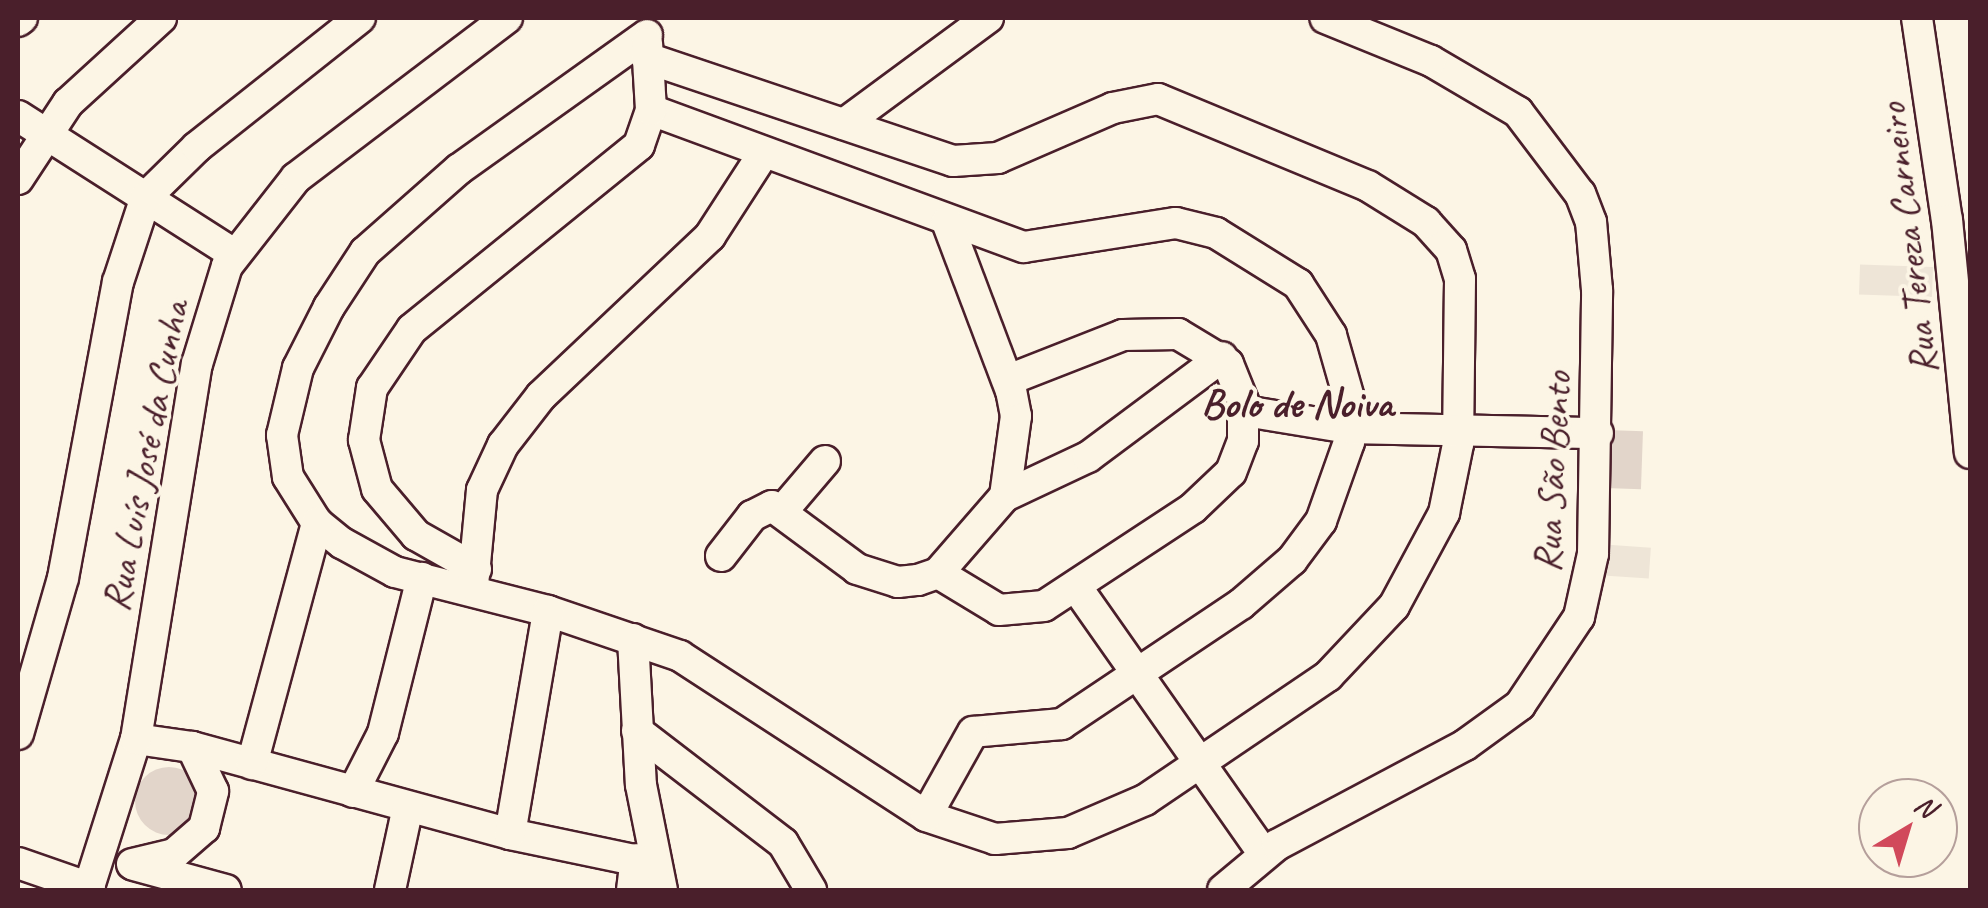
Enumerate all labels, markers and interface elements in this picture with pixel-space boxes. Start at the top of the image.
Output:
street label: Rua Tereza Carneiro [1868,101,1948,377]
street label: Rua Luís José da Cunha [92,298,198,614]
street label: Rua São Bento [1523,371,1581,573]
district label: Bolo de Noiva [1201,379,1393,429]
north arrow [1858,778,1958,878]
text: N [1908,786,1943,825]

